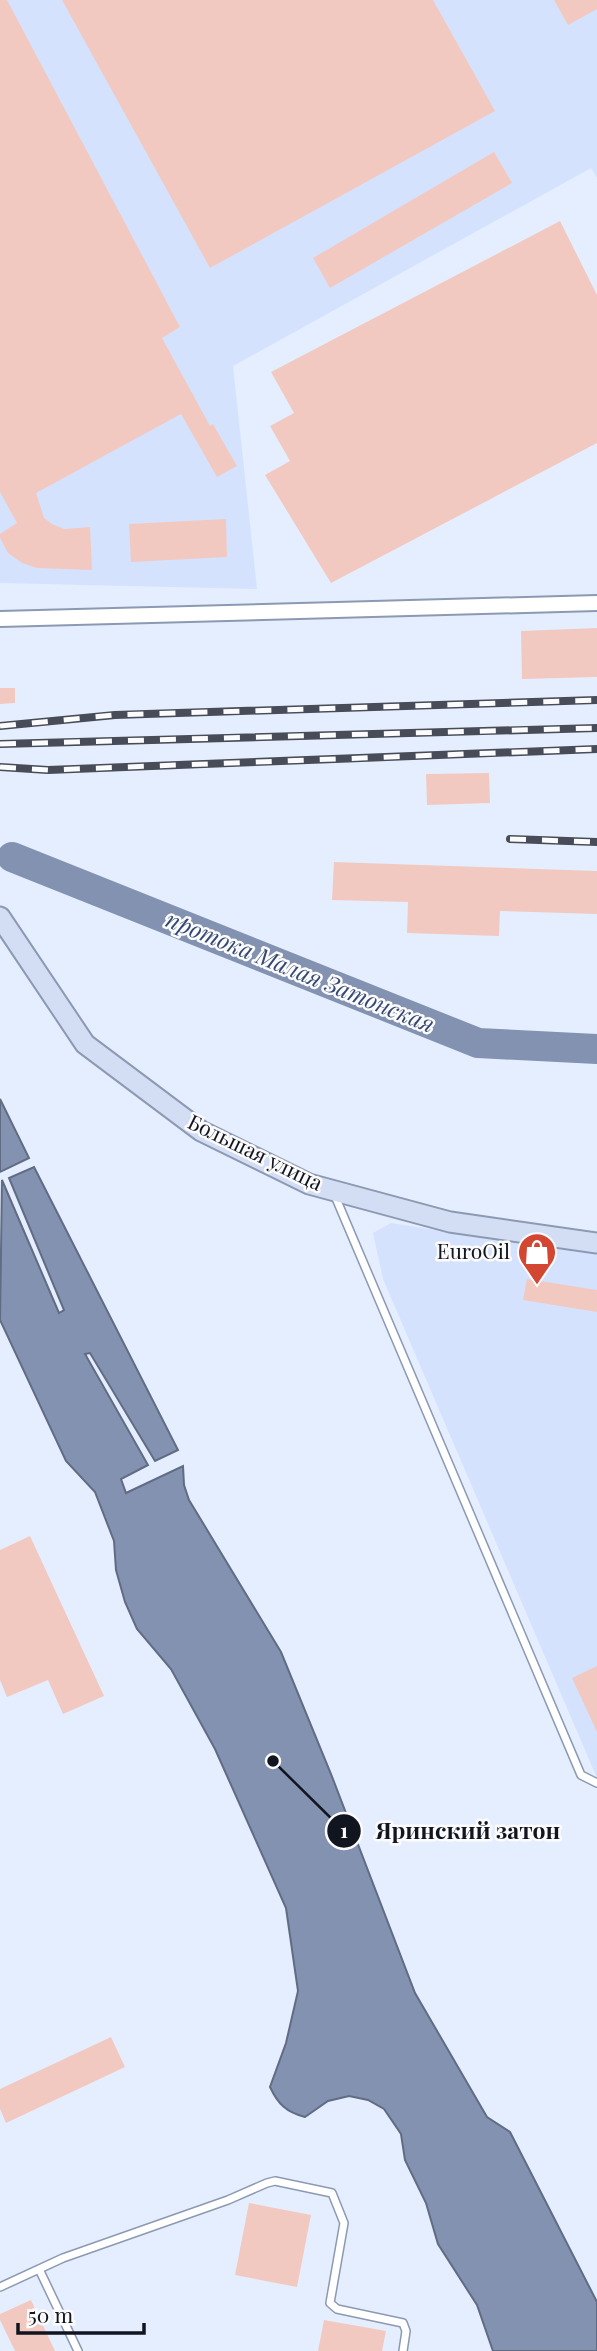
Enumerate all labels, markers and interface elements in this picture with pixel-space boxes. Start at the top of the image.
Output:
water label: протока Малая Затонская [162,902,439,1039]
street label: Большая улица [184,1106,328,1196]
shop icon: EuroOil [516,1231,558,1286]
place label: EuroOil [437,1236,510,1264]
callout: Яринский затон [327,1809,574,1853]
text: Яринский затон [375,1814,561,1845]
text: 1 [340,1815,348,1843]
scale bar [18,2292,144,2336]
text: 50 m [28,2300,74,2328]

